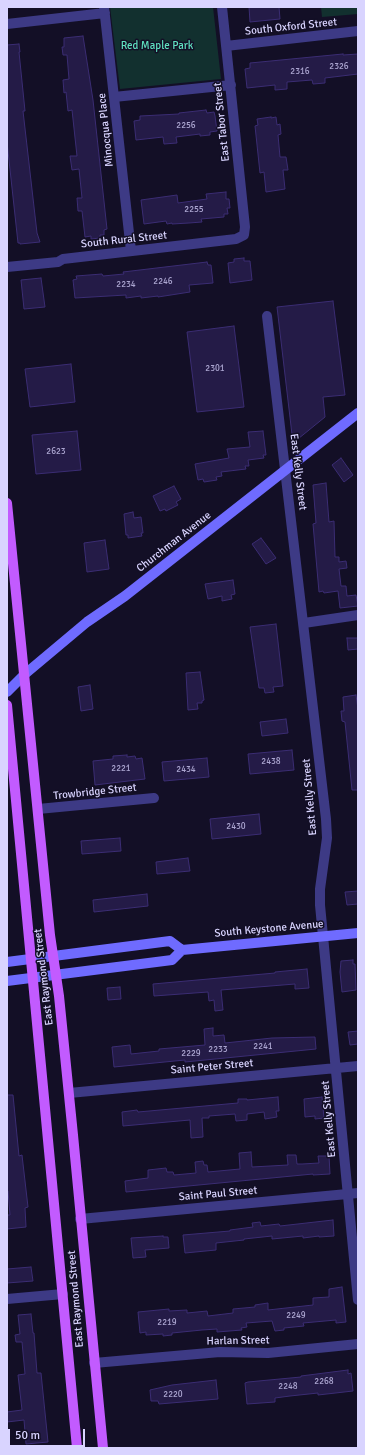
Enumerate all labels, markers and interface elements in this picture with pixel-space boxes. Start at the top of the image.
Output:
street label: South Oxford Street [244,16,338,38]
park label: Red Maple Park [121,39,193,53]
house number: 2326 [329,62,349,72]
house number: 2316 [290,67,310,77]
street label: East Tabor Street [211,82,233,162]
street label: Minocqua Place [96,92,116,168]
house number: 2256 [176,121,196,131]
house number: 2255 [184,205,204,215]
street label: South Rural Street [80,229,168,251]
house number: 2246 [153,277,173,287]
house number: 2234 [116,280,136,290]
house number: 2301 [205,364,225,374]
street label: East Kelly Street [287,433,309,511]
house number: 2623 [46,447,66,457]
street label: Churchman Avenue [134,509,214,575]
house number: 2438 [261,757,281,767]
street label: East Kelly Street [300,758,320,836]
house number: 2221 [111,764,131,774]
house number: 2434 [176,765,196,775]
street label: Trowbridge Street [53,781,137,803]
house number: 2430 [226,822,246,832]
street label: South Keystone Avenue [214,918,324,940]
street label: East Raymond Street [32,928,56,1026]
house number: 2241 [253,1042,273,1052]
house number: 2233 [208,1045,228,1055]
house number: 2229 [181,1049,201,1059]
street label: Saint Peter Street [170,1057,254,1077]
street label: East Kelly Street [319,1080,339,1158]
street label: Saint Paul Street [178,1184,258,1204]
street label: East Raymond Street [65,1250,87,1348]
house number: 2249 [286,1311,306,1321]
house number: 2219 [157,1318,177,1328]
street label: Harlan Street [206,1334,270,1348]
house number: 2268 [314,1377,334,1387]
house number: 2248 [278,1382,298,1392]
house number: 2220 [163,1390,183,1400]
scale bar [10,1421,87,1447]
text: 50 m [15,1428,40,1443]

